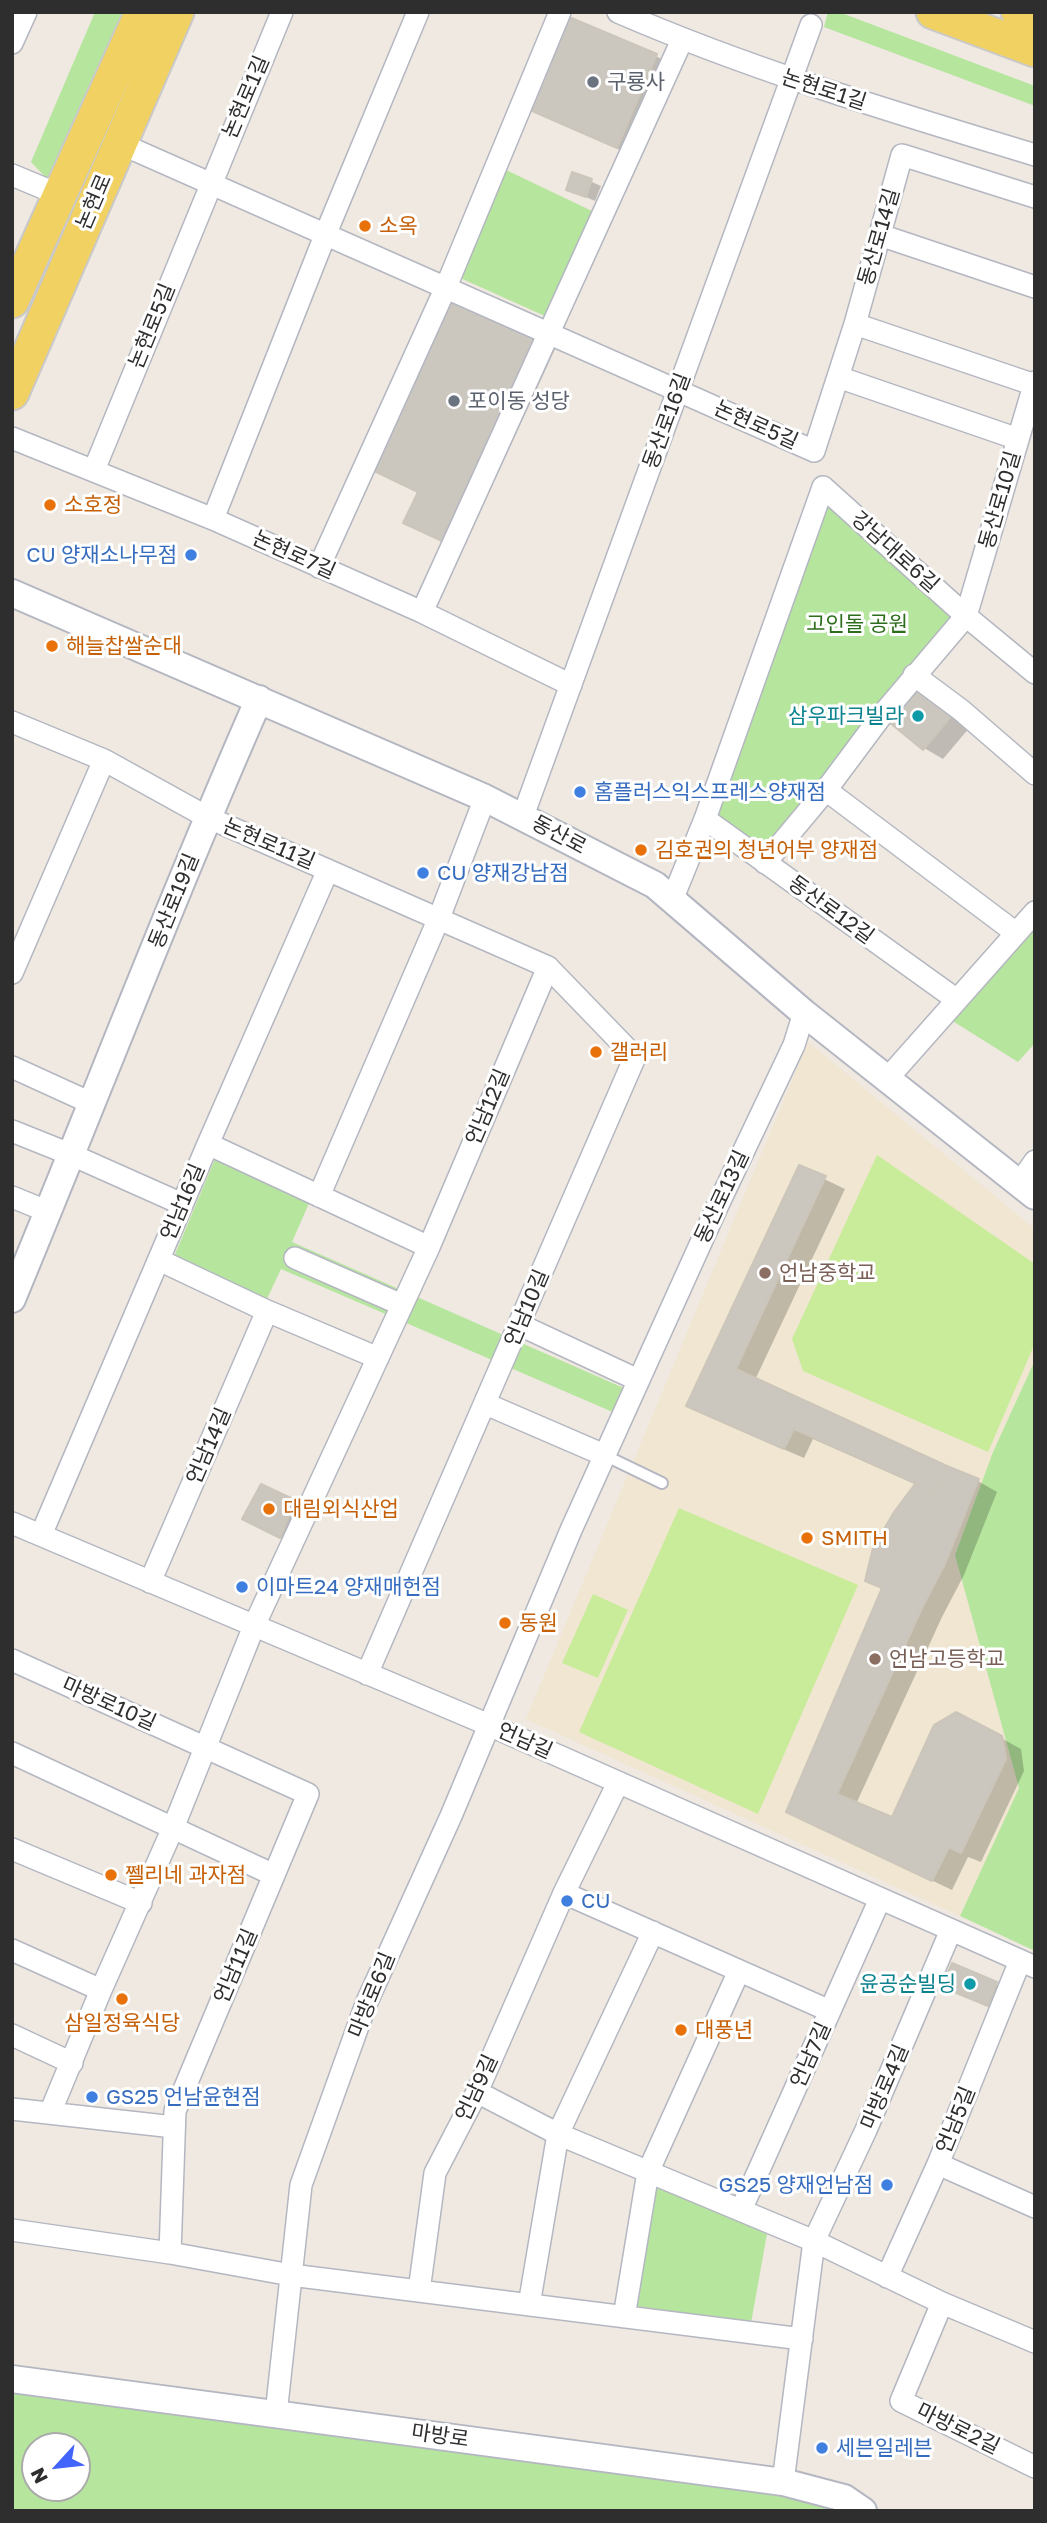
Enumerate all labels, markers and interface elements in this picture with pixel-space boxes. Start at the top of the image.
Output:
street label: 논현로1길 [217,52,275,142]
street label: 논현로1길 [779,65,869,115]
place label: 구룡사 [607,69,665,95]
marker: 구룡사 [585,74,601,90]
street label: 논현로 [71,170,117,234]
street label: 동산로14길 [853,185,905,289]
place label: 소옥 [379,213,418,239]
marker: 소옥 [357,218,373,234]
street label: 논현로5길 [124,280,180,372]
street label: 동산로16길 [638,370,696,472]
place label: 포이동 성당 [468,388,570,414]
marker: 포이동 성당 [446,393,462,409]
street label: 논현로5길 [710,395,802,455]
street label: 동산로10길 [974,448,1026,552]
place label: 소호정 [64,492,122,518]
marker: 소호정 [42,497,58,513]
street label: 강남대로6길 [846,506,944,598]
street label: 논현로7길 [248,526,340,584]
place label: CU 양재소나무점 [26,542,177,568]
marker: CU 양재소나무점 [183,547,199,563]
park label: 고인돌 공원 [806,611,908,637]
place label: 해늘찹쌀순대 [66,633,182,659]
marker: 해늘찹쌀순대 [44,638,60,654]
place label: 삼우파크빌라 [788,703,904,729]
marker: 삼우파크빌라 [910,708,926,724]
place label: 홈플러스익스프레스양재점 [594,779,826,805]
marker: 홈플러스익스프레스양재점 [572,784,588,800]
street label: 동산로 [527,810,591,860]
street label: 논현로11길 [219,813,319,875]
place label: 김호권의 청년어부 양재점 [655,837,878,863]
marker: 김호권의 청년어부 양재점 [633,842,649,858]
street label: 동산로19길 [144,850,204,952]
place label: CU 양재강남점 [437,860,568,886]
marker: CU 양재강남점 [415,865,431,881]
street label: 동산로12길 [783,871,879,949]
place label: 갤러리 [610,1039,668,1065]
marker: 갤러리 [588,1044,604,1060]
street label: 언남12길 [461,1065,515,1149]
street label: 동산로13길 [690,1146,754,1248]
street label: 언남16길 [156,1160,210,1244]
place label: 언남중학교 [779,1260,876,1286]
marker: 언남중학교 [757,1265,773,1281]
street label: 언남10길 [500,1266,554,1350]
street label: 언남14길 [182,1404,236,1488]
place label: 대림외식산업 [283,1496,399,1522]
marker: 대림외식산업 [261,1501,277,1517]
place label: SMITH [821,1525,888,1551]
marker: SMITH [799,1530,815,1546]
place label: 이마트24 양재매헌점 [256,1574,441,1600]
marker: 이마트24 양재매헌점 [234,1579,250,1595]
place label: 동원 [519,1610,558,1636]
marker: 동원 [497,1615,513,1631]
place label: 언남고등학교 [889,1646,1005,1672]
marker: 언남고등학교 [867,1651,883,1667]
street label: 마방로10길 [58,1672,160,1736]
street label: 언남길 [493,1718,557,1764]
place label: 쩰리네 과자점 [125,1862,246,1888]
marker: 쩰리네 과자점 [103,1867,119,1883]
place label: CU [581,1888,611,1914]
marker: CU [559,1893,575,1909]
street label: 언남11길 [209,1925,263,2007]
street label: 마방로6길 [343,1949,401,2041]
place label: 윤공순빌딩 [859,1971,956,1997]
marker: 윤공순빌딩 [962,1976,978,1992]
marker: 삼일정육식당 [114,1991,130,2007]
place label: 삼일정육식당 [64,2010,180,2036]
place label: 대풍년 [695,2017,753,2043]
street label: 언남7길 [785,2018,837,2092]
marker: 대풍년 [673,2022,689,2038]
street label: 마방로4길 [856,2041,914,2133]
street label: 언남9길 [451,2051,503,2125]
street label: 언남5길 [931,2083,981,2157]
place label: GS25 언남윤현점 [106,2084,260,2110]
marker: GS25 언남윤현점 [84,2089,100,2105]
place label: GS25 양재언남점 [719,2172,873,2198]
marker: GS25 양재언남점 [879,2177,895,2193]
street label: 마방로2길 [912,2398,1004,2460]
street label: 마방로 [410,2419,470,2453]
north arrow [21,2432,91,2502]
place label: 세븐일레븐 [836,2435,933,2461]
marker: 세븐일레븐 [814,2440,830,2456]
text: N [25,2464,52,2488]

